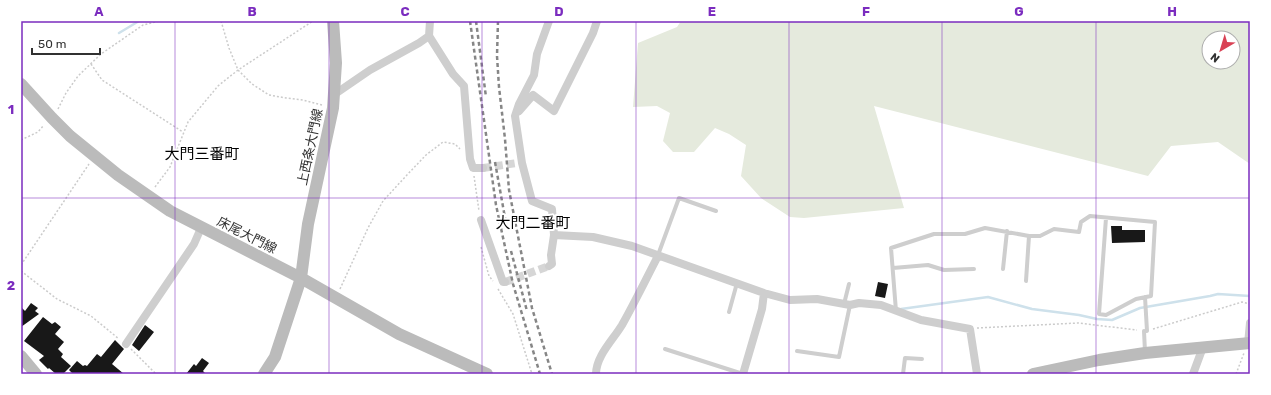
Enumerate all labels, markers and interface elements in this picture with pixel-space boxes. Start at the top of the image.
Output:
text: A [94,4,104,19]
text: B [247,4,257,19]
text: C [400,4,410,19]
text: D [554,4,564,19]
text: E [708,4,716,19]
text: F [862,4,870,19]
text: G [1014,4,1024,19]
text: H [1167,4,1177,19]
scale bar [32,30,100,56]
north arrow [1201,30,1241,70]
text: 50 m [38,37,66,51]
text: N [1208,50,1222,65]
text: 1 [8,102,14,117]
street label: 上西条大門線 [295,107,325,187]
district label: 大門三番町 [164,145,240,163]
street label: 床尾大門線 [215,214,279,256]
district label: 大門二番町 [495,214,571,232]
text: 2 [7,278,15,293]

